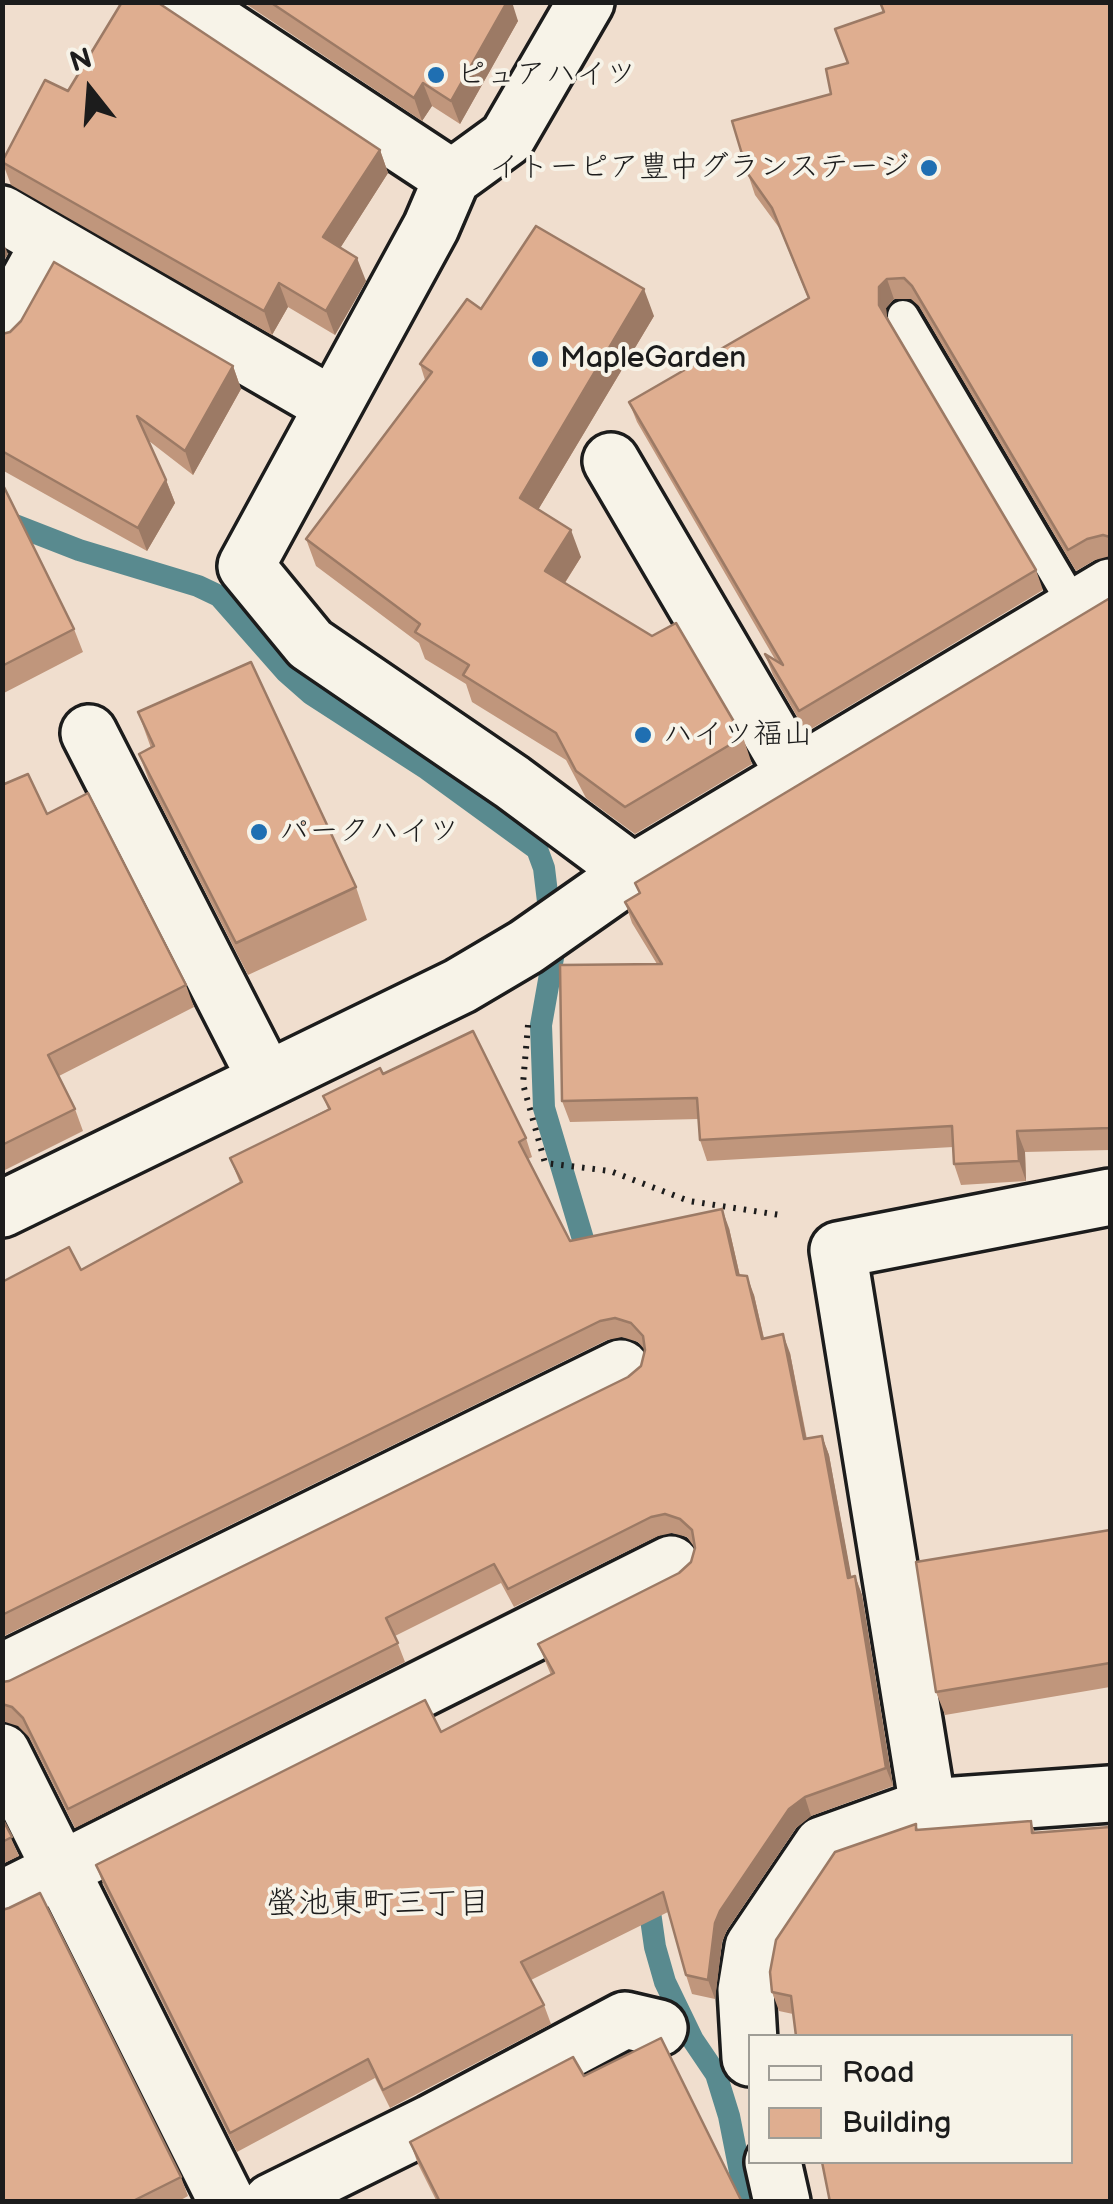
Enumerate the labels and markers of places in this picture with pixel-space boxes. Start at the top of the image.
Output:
place label: ピュアハイツ [456,57,636,93]
marker: ピュアハイツ [425,64,447,86]
place label: イトーピア豊中グランステージ [489,150,909,186]
marker: イトーピア豊中グランステージ [918,157,940,179]
place label: MapleGarden [560,341,746,377]
marker: MapleGarden [529,348,551,370]
place label: ハイツ福山 [663,717,813,753]
marker: ハイツ福山 [632,724,654,746]
place label: パークハイツ [279,814,459,850]
marker: パークハイツ [248,821,270,843]

